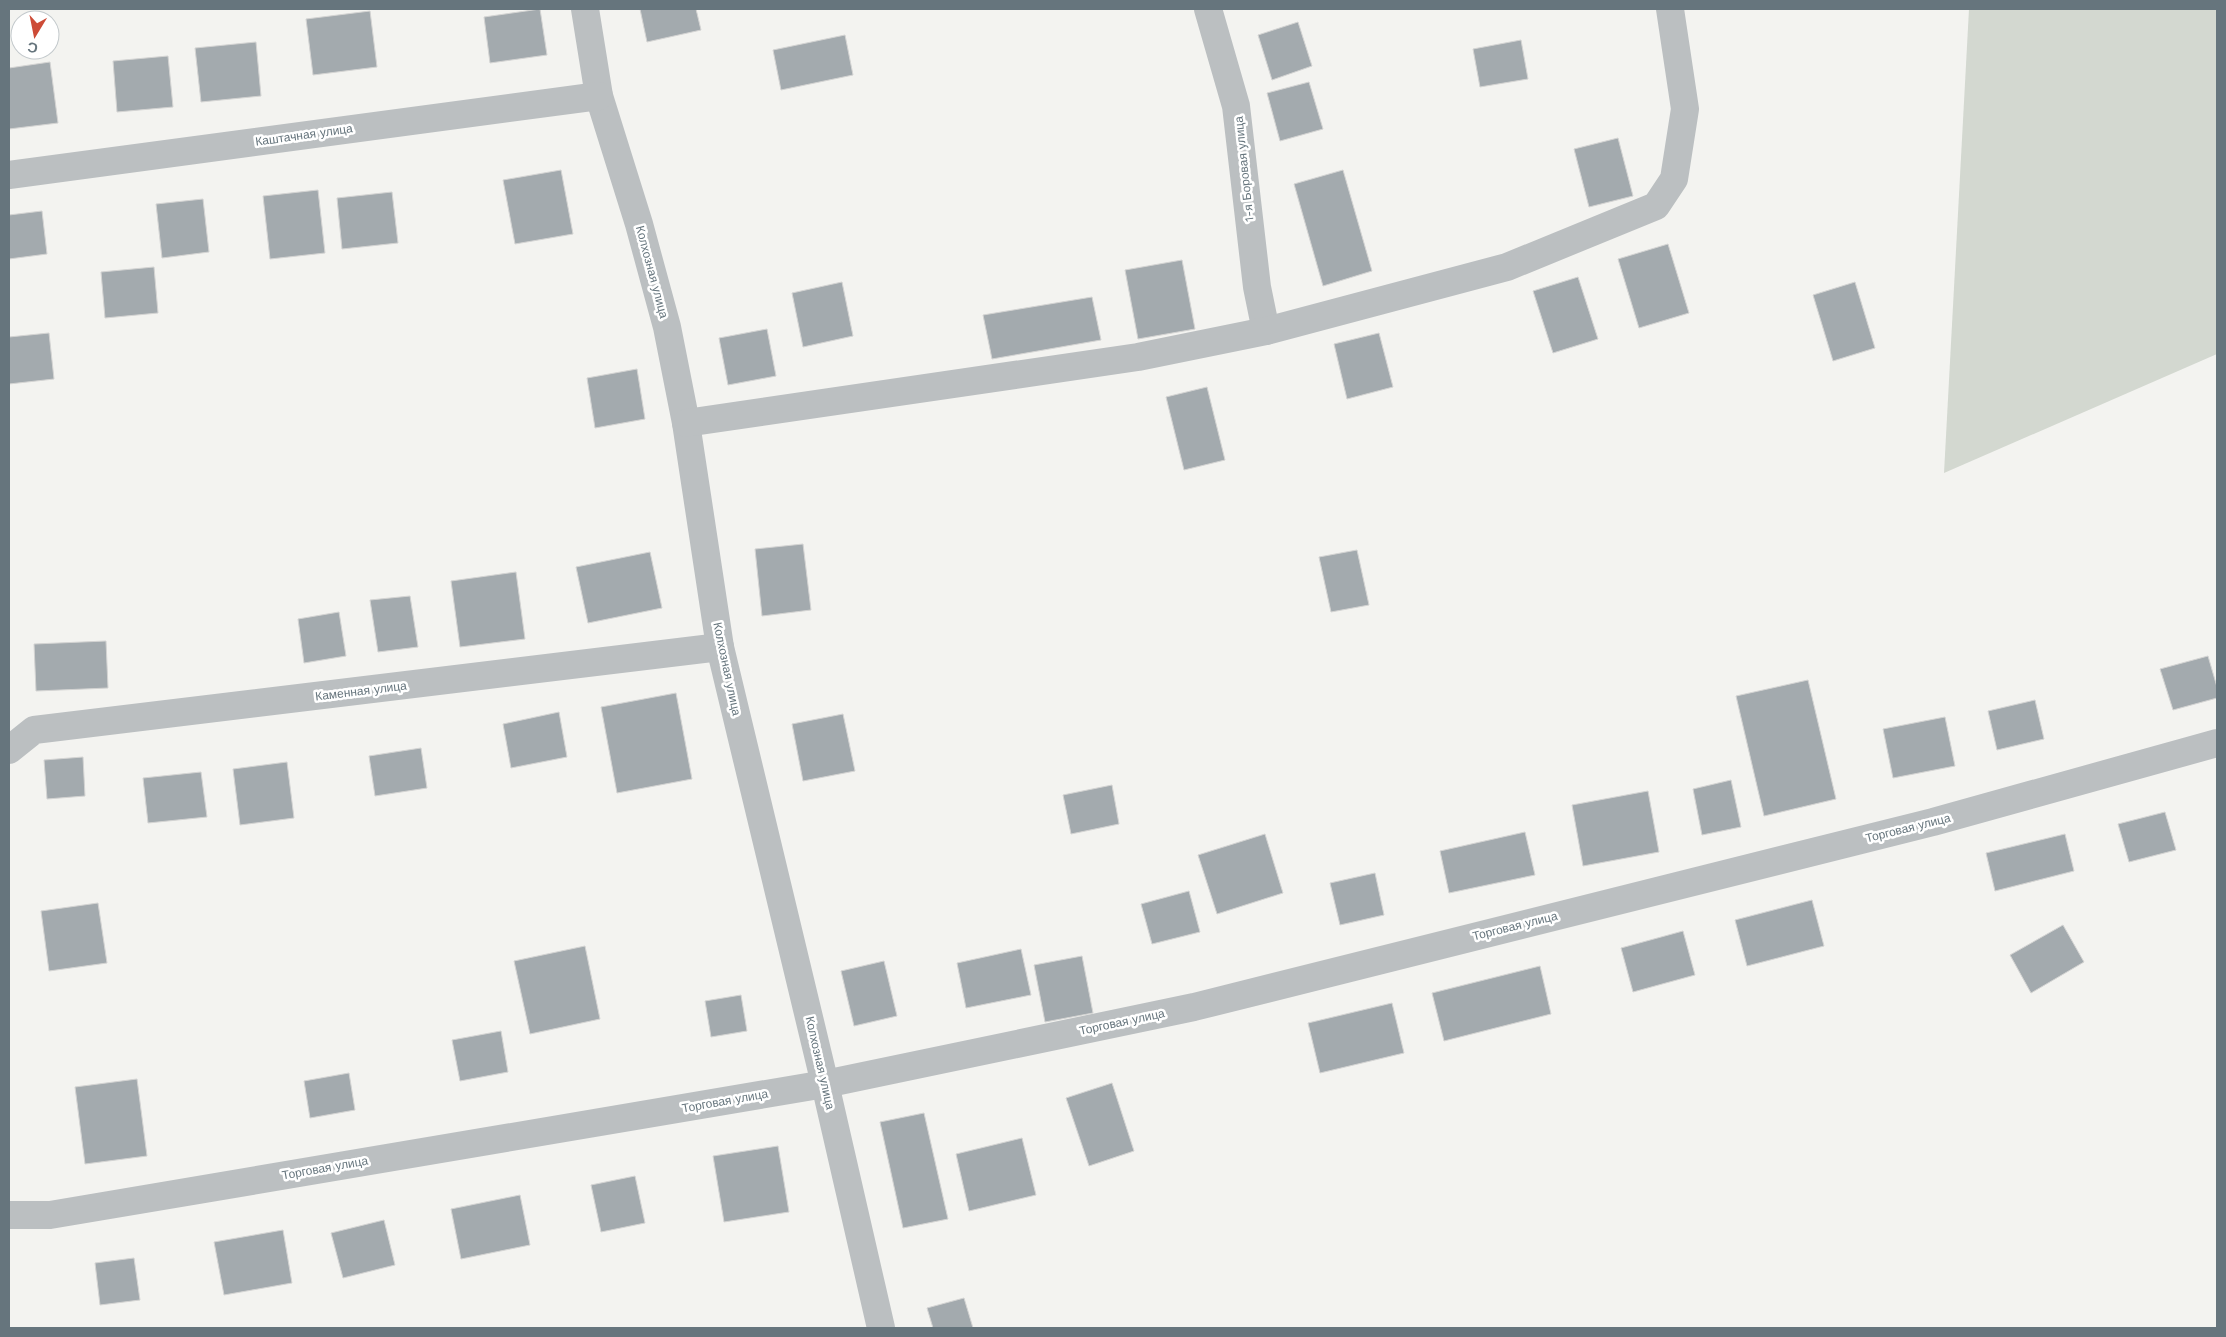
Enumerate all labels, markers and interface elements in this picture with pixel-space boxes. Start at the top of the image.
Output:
north arrow [10,10,60,60]
text: С [26,39,39,57]
street label: 1-я Боровая улица [1231,115,1256,222]
street label: Каштачная улица [254,121,354,149]
street label: Колхозная улица [633,224,671,320]
street label: Колхозная улица [710,621,744,717]
street label: Каменная улица [314,678,408,704]
street label: Торговая улица [1864,811,1952,845]
street label: Торговая улица [1471,909,1559,943]
street label: Торговая улица [1078,1006,1166,1038]
street label: Колхозная улица [802,1015,838,1111]
street label: Торговая улица [681,1086,769,1115]
street label: Торговая улица [281,1153,369,1182]

